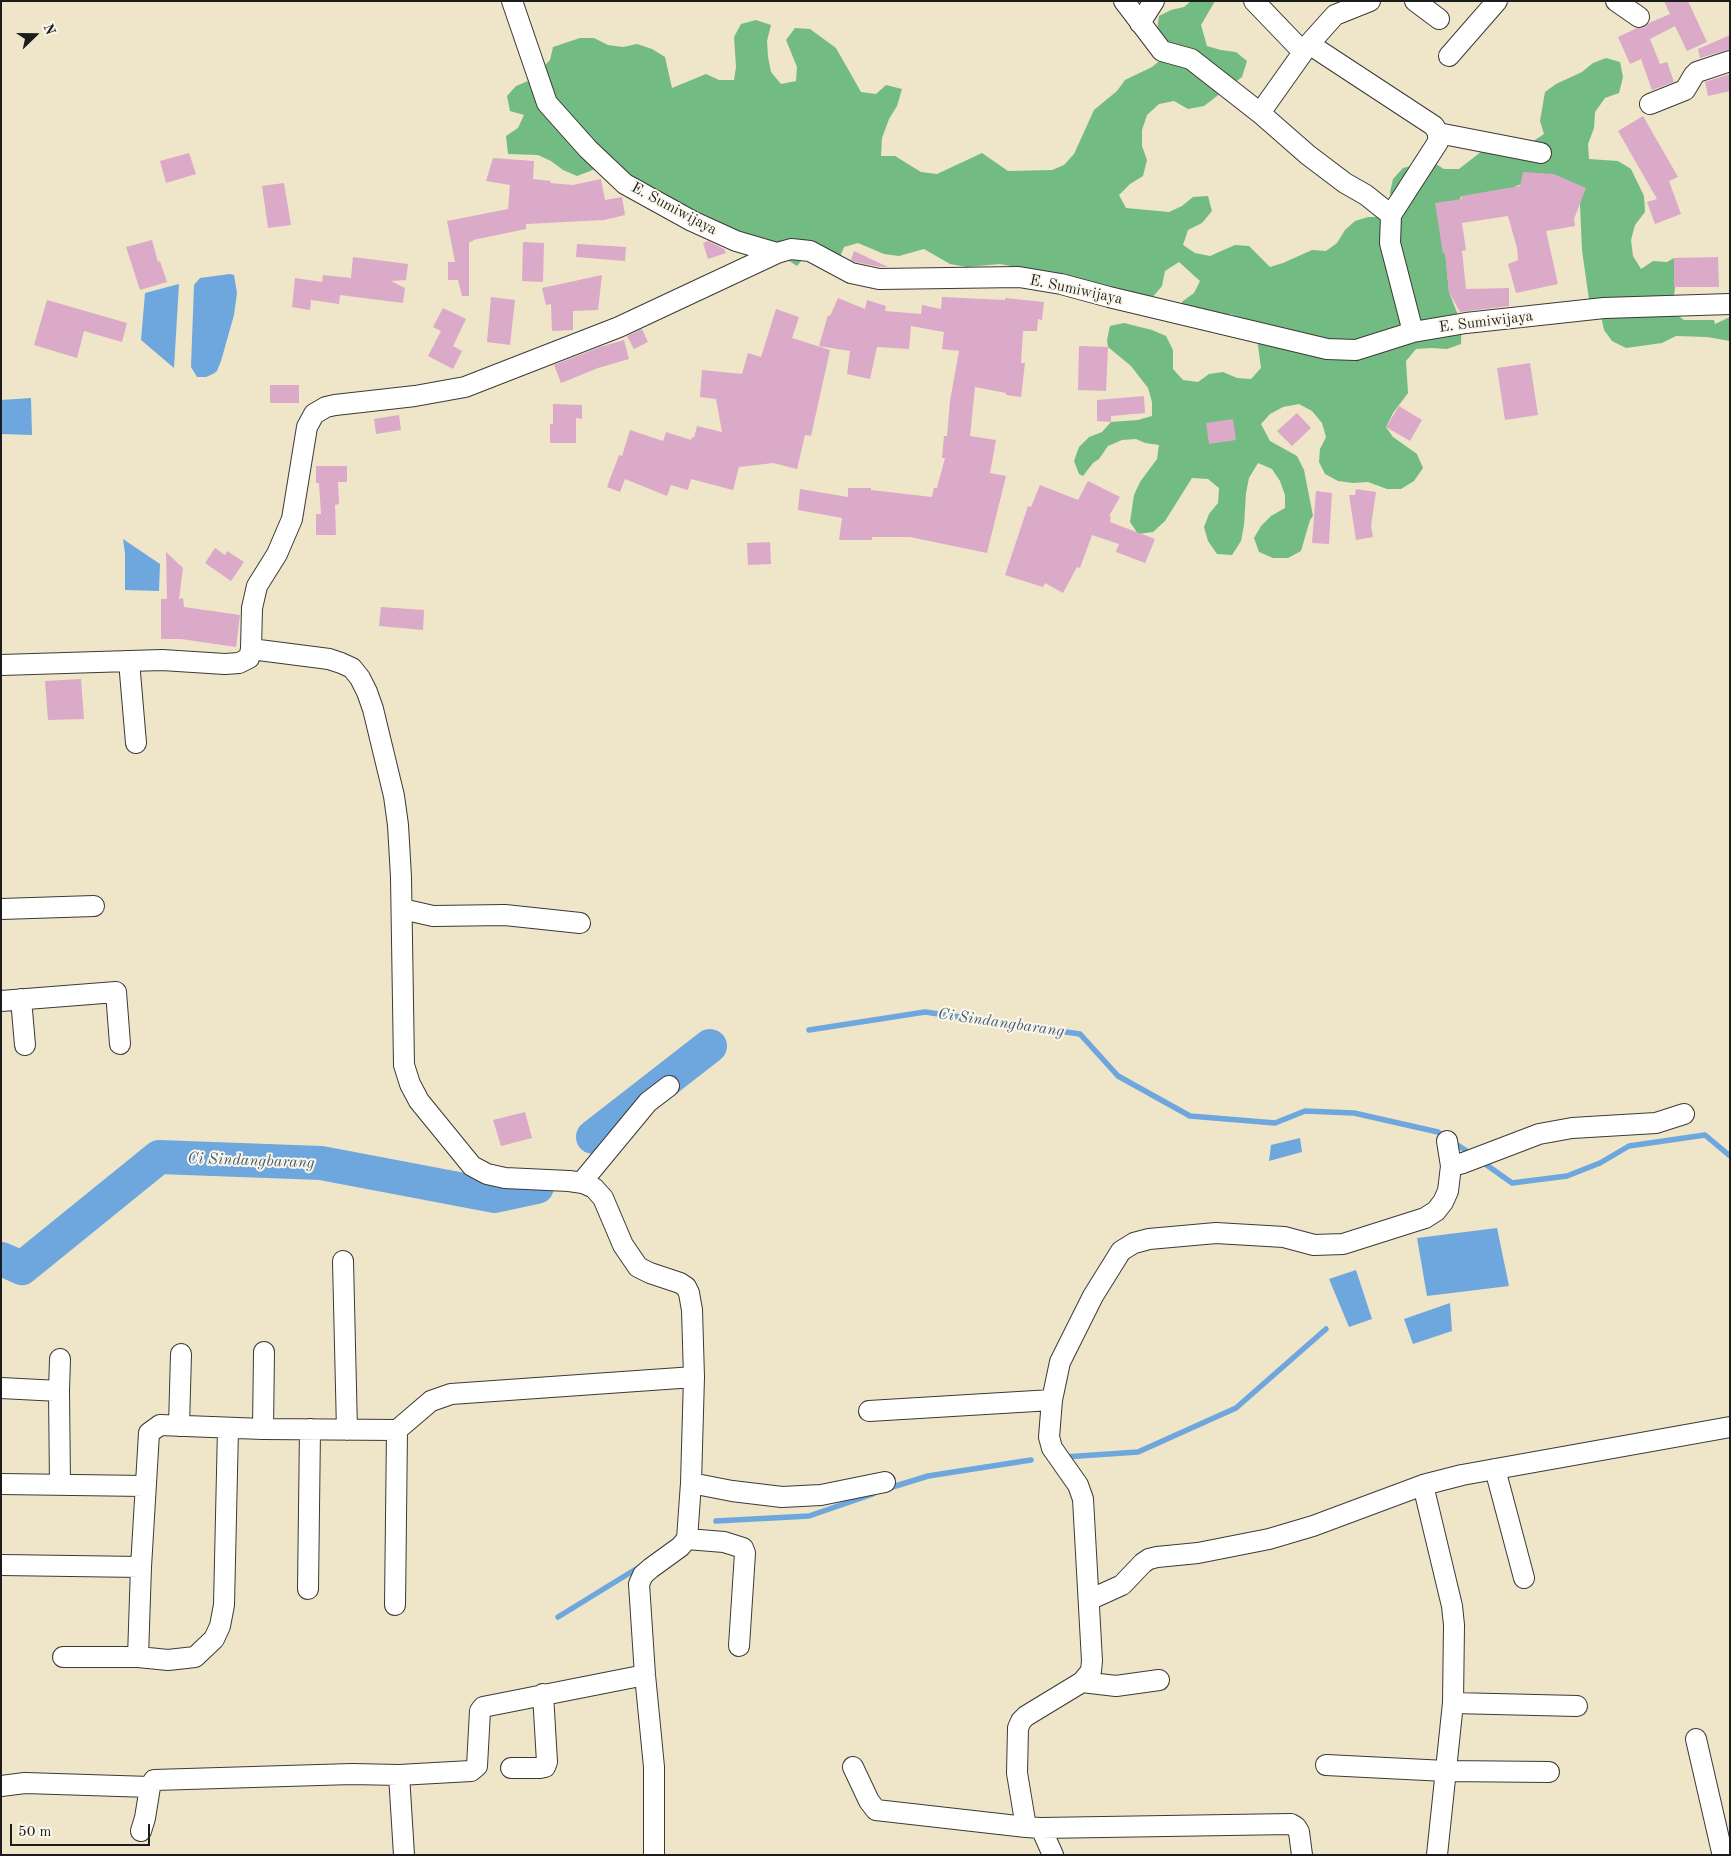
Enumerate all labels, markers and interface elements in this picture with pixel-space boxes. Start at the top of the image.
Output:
north arrow [10,10,60,60]
text: N [40,22,57,37]
street label: E. Sumiwijaya [628,179,720,239]
street label: E. Sumiwijaya [1028,271,1124,309]
street label: E. Sumiwijaya [1438,307,1534,337]
water label: Ci Sindangbarang [937,1005,1065,1041]
water label: Ci Sindangbarang [187,1149,315,1173]
scale bar [12,1814,152,1846]
text: 50 m [18,1825,52,1840]

